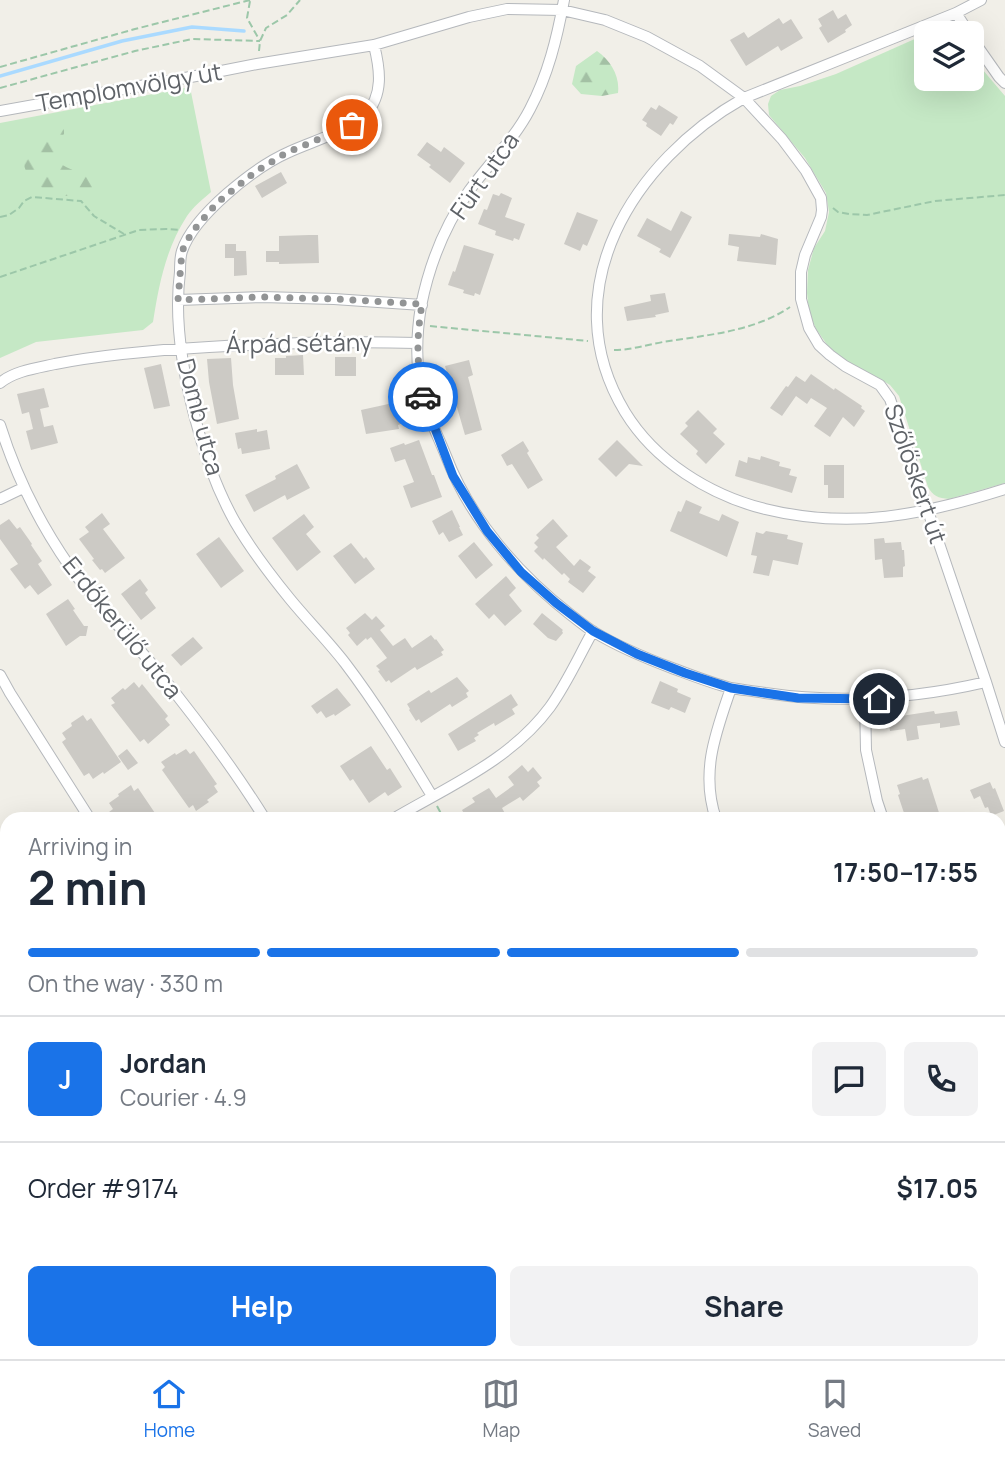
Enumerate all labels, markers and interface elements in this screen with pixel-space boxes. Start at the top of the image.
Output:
map controls [914,21,984,91]
button: layers [914,21,984,91]
street label: Templomvölgy út [33,54,224,119]
pin [322,95,382,155]
icon: bag [333,106,371,144]
street label: Fürt utca [442,125,526,225]
street label: Árpád sétány [225,325,373,360]
street label: Domb utca [170,355,233,479]
courier [388,362,458,432]
icon: car [404,378,442,416]
street label: Szőlőskert út [877,399,956,548]
street label: Erdőkerülő utca [56,549,191,705]
pin [849,669,909,729]
icon: home [860,680,898,718]
text: Arriving in [28,830,133,862]
text: 17:50–17:55 [833,854,978,890]
text: 2 min [28,856,148,919]
text: On the way · 330 m [28,967,223,999]
button: chat [812,1042,886,1116]
button: phone [904,1042,978,1116]
text: Jordan [120,1045,206,1081]
text: J [58,1061,72,1097]
text: Courier · 4.9 [120,1081,247,1113]
text: Order #9174 [28,1170,179,1206]
text: $17.05 [897,1170,978,1206]
button: Help [28,1266,496,1346]
button: Share [510,1266,978,1346]
tab: Home [144,1375,195,1443]
tab: Map [482,1375,520,1443]
tab: Saved [808,1375,861,1443]

